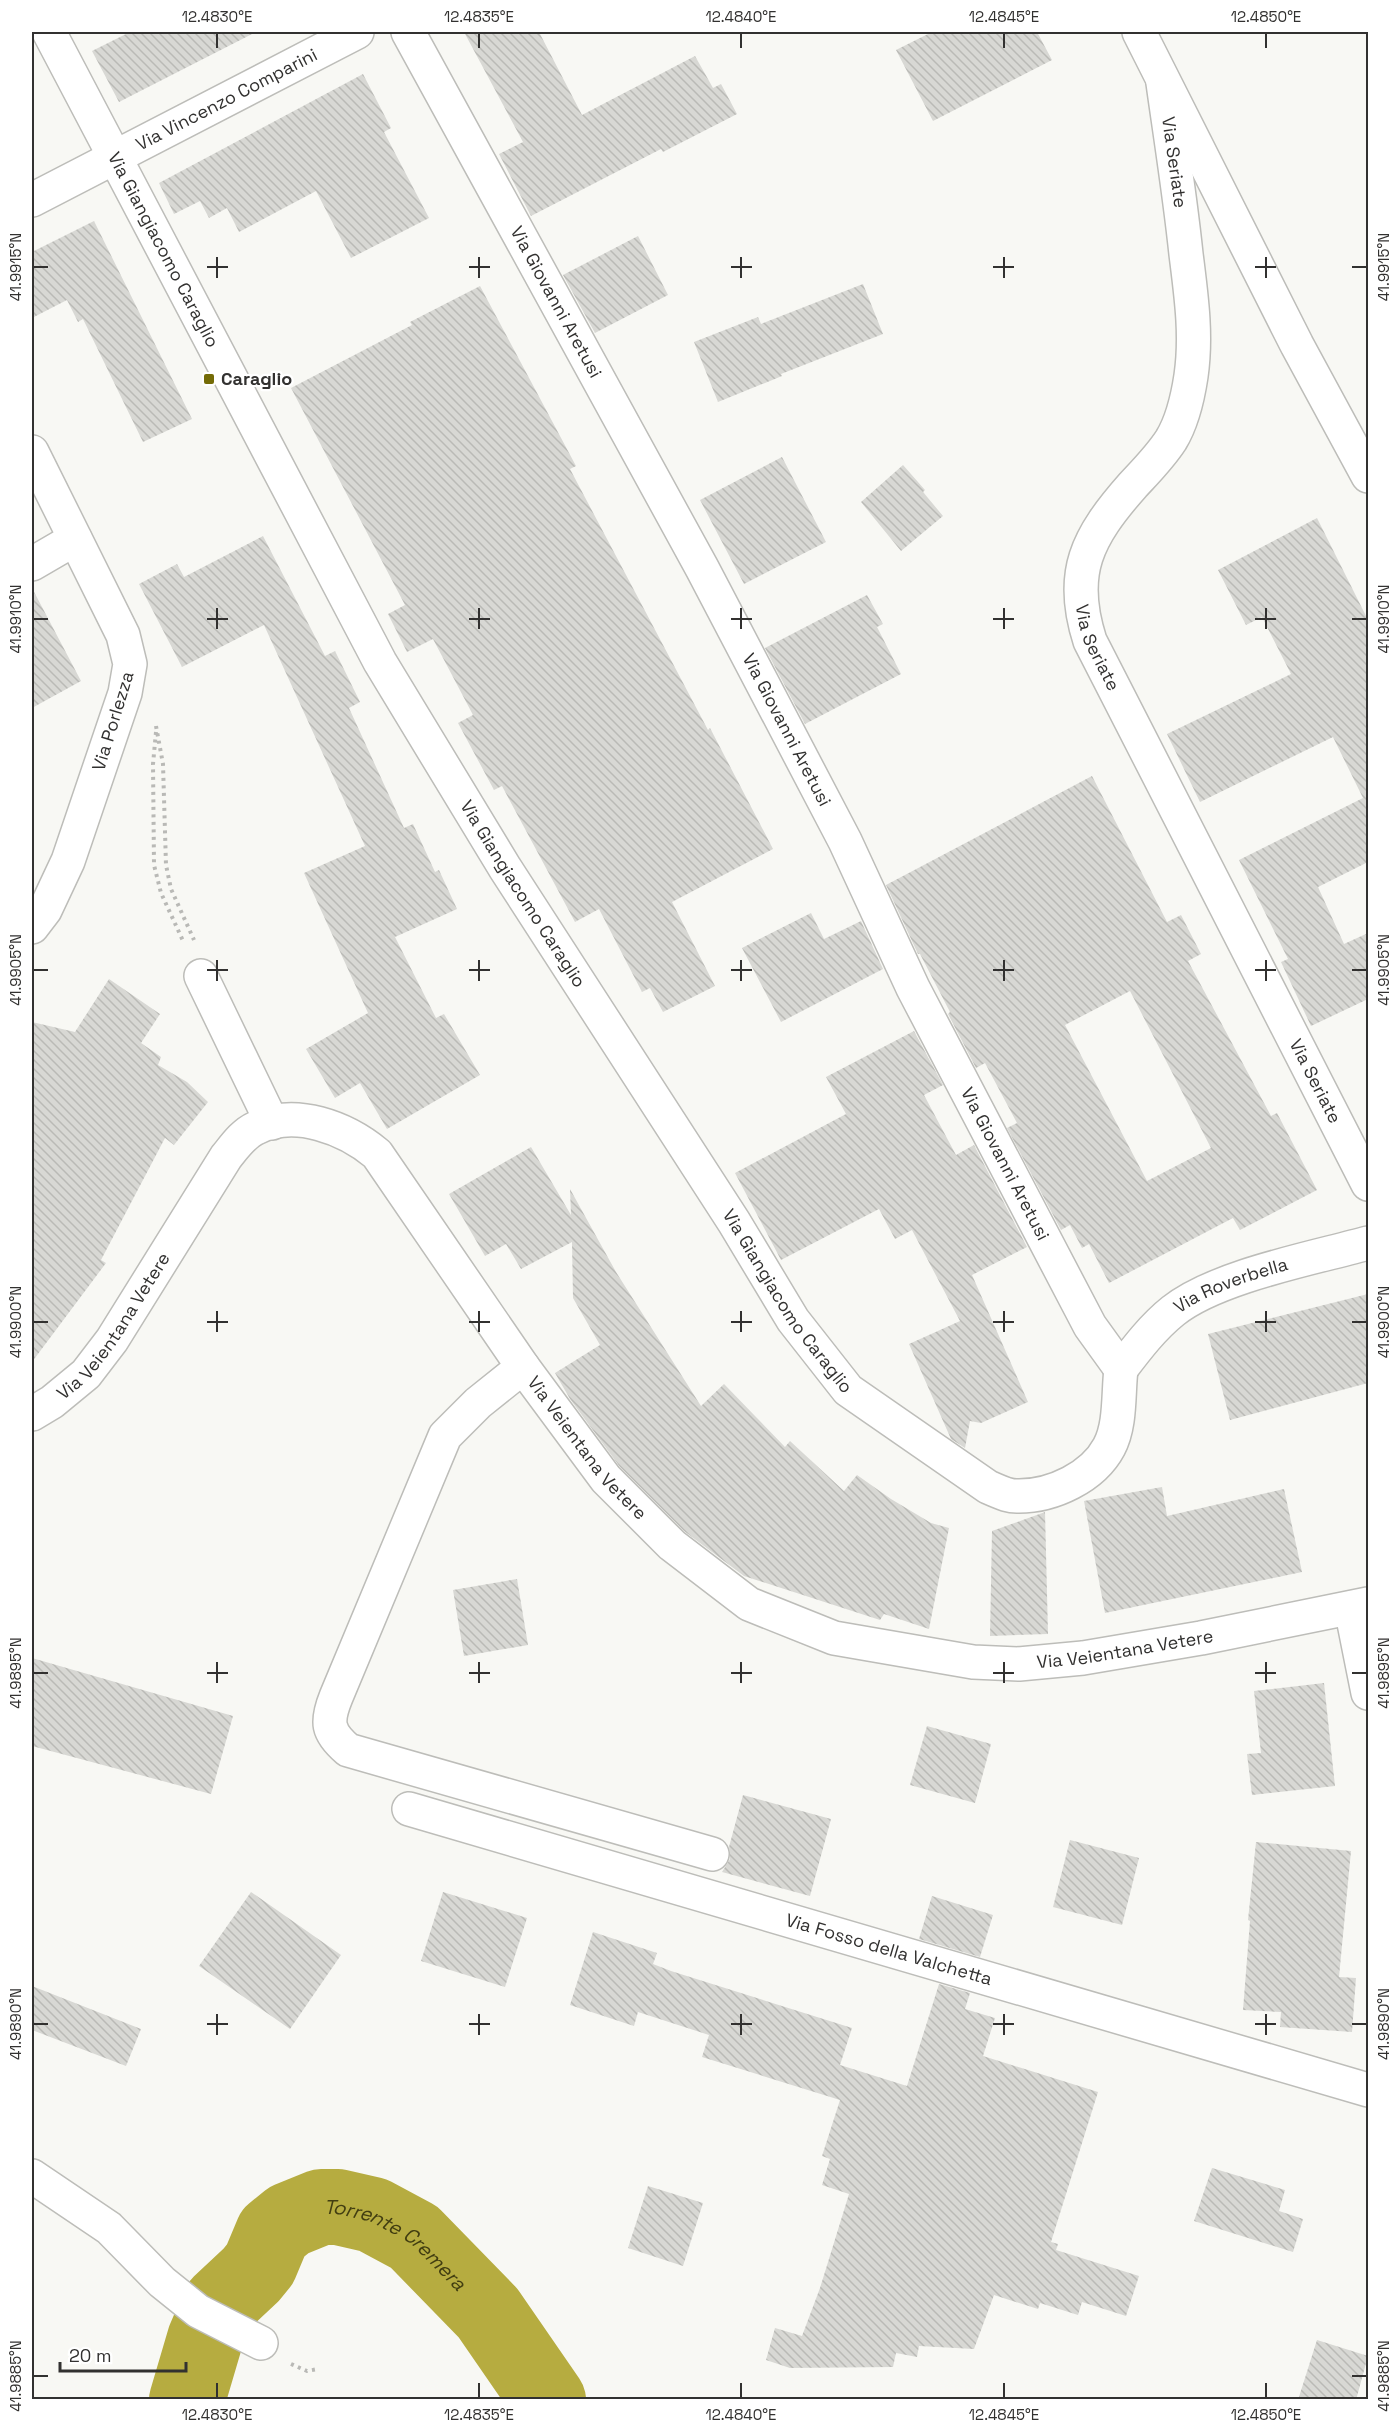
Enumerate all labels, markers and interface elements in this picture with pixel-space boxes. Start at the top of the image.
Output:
text: 12.4830°E [182,7,252,26]
text: 12.4835°E [444,7,514,26]
text: 12.4840°E [706,7,776,26]
text: 12.4845°E [969,7,1039,26]
text: 12.4850°E [1231,7,1301,26]
street label: Via Vincenzo Comparini [132,43,321,155]
street label: Via Seriate [1157,115,1193,209]
street label: Via Giangiacomo Caraglio [103,148,225,351]
street label: Via Giovanni Aretusi [506,222,607,382]
text: 41.9915°N [6,233,25,301]
text: 41.9915°N [1374,233,1393,301]
place label: Caraglio [221,367,292,390]
marker: Caraglio [202,372,216,386]
text: 41.9910°N [6,585,25,653]
text: 41.9910°N [1374,585,1393,653]
street label: Via Seriate [1071,603,1125,694]
street label: Via Giovanni Aretusi [738,649,837,810]
street label: Via Porlezza [87,668,139,773]
street label: Via Giangiacomo Caraglio [455,796,591,992]
text: 41.9905°N [6,934,25,1006]
text: 41.9905°N [1374,934,1393,1006]
street label: Via Seriate [1285,1035,1347,1127]
street label: Via Giovanni Aretusi [956,1083,1055,1244]
street label: Via Giangiacomo Caraglio [718,1205,858,1398]
street label: Via Veientana Vetere [52,1248,175,1404]
street label: Via Roverbella [1169,1252,1290,1318]
text: 41.9900°N [6,1286,25,1358]
text: 41.9900°N [1374,1286,1393,1358]
street label: Via Veientana Vetere [523,1371,652,1524]
street label: Via Veientana Vetere [1036,1624,1215,1673]
text: 41.9895°N [6,1637,25,1709]
text: 41.9895°N [1374,1637,1393,1709]
street label: Via Fosso della Valchetta [783,1908,995,1990]
text: 41.9890°N [6,1988,25,2060]
text: 41.9890°N [1374,1988,1393,2060]
water label: Torrente Cremera [324,2193,472,2296]
scale bar [60,2335,186,2373]
text: 41.9885°N [6,2340,25,2412]
text: 41.9885°N [1374,2340,1393,2412]
text: 20 m [69,2344,112,2367]
text: 12.4830°E [182,2405,252,2424]
text: 12.4835°E [444,2405,514,2424]
text: 12.4840°E [706,2405,776,2424]
text: 12.4845°E [969,2405,1039,2424]
text: 12.4850°E [1231,2405,1301,2424]

